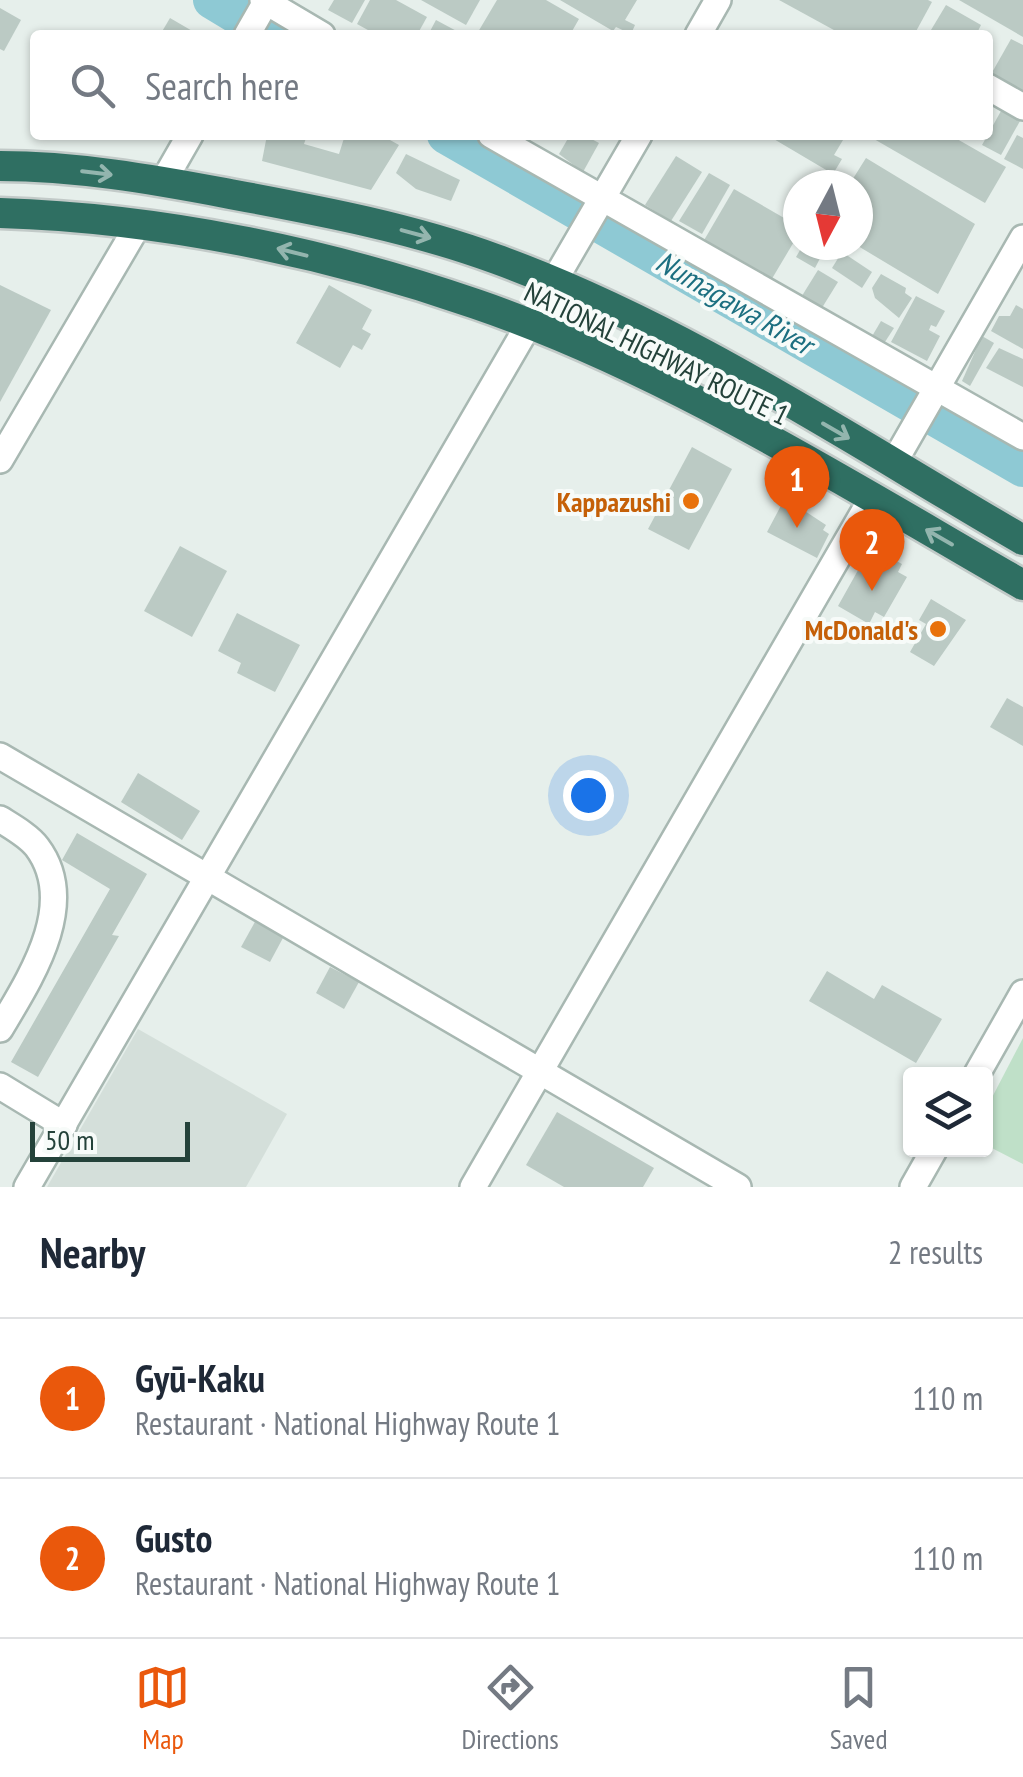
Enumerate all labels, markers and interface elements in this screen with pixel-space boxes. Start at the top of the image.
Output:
search box [30,30,993,140]
icon: search [65,58,120,113]
text: Search here [145,61,299,110]
one-way arrow [80,165,113,183]
north arrow [783,170,873,260]
one-way arrow [400,226,431,245]
water label: Numagawa River [650,241,824,364]
one-way arrow [277,242,309,260]
street label: NATIONAL HIGHWAY ROUTE 1 [519,273,795,433]
one-way arrow [821,421,850,441]
pin: 1 [764,446,830,528]
place label: Kappazushi [557,483,671,520]
marker: Kappazushi [680,490,702,512]
pin: 2 [840,508,904,591]
one-way arrow [924,526,954,546]
place label: McDonald's [805,611,918,648]
marker: McDonald's [927,618,949,640]
your location [563,770,614,821]
map controls [903,1067,993,1157]
button: layers [903,1067,993,1157]
scale bar [30,1117,190,1162]
text: 50 m [45,1121,94,1158]
text: Nearby [40,1225,145,1280]
text: 2 results [888,1231,983,1273]
text: Gyū-Kaku [135,1353,265,1402]
text: 1 [65,1377,80,1419]
text: 110 m [912,1377,983,1419]
text: Restaurant · National Highway Route 1 [135,1402,560,1444]
text: Gusto [135,1513,212,1562]
text: 2 [65,1537,80,1579]
text: 110 m [912,1537,983,1579]
text: Restaurant · National Highway Route 1 [135,1562,560,1604]
tab: Map [135,1660,190,1757]
tab: Directions [461,1660,559,1757]
tab: Saved [830,1660,888,1757]

